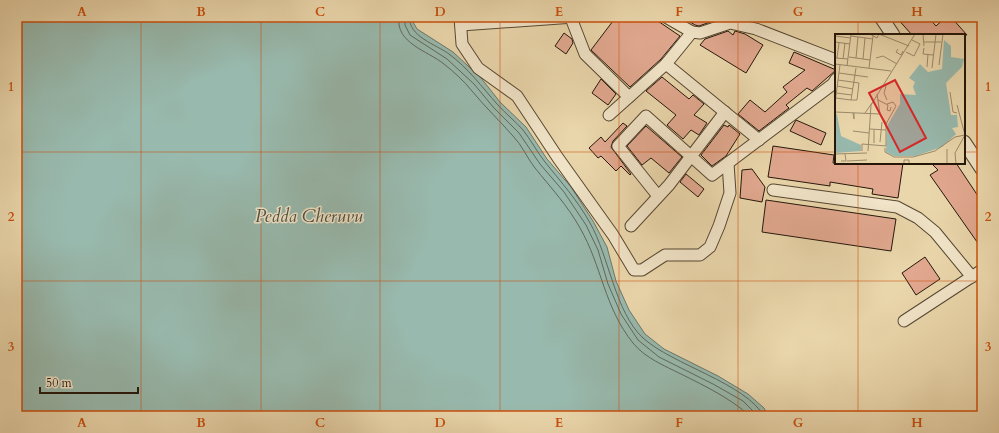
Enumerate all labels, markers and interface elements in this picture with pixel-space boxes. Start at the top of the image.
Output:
text: A [77,3,87,21]
text: B [196,3,206,21]
text: C [315,3,325,21]
text: D [434,3,446,21]
text: E [555,3,563,21]
text: F [675,3,683,21]
text: G [793,3,804,21]
text: H [911,3,923,21]
inset map [835,34,965,164]
text: 1 [8,78,14,96]
text: 1 [985,78,991,96]
water label: Pedda Cheruvu [255,204,363,229]
text: 2 [8,208,15,226]
text: 2 [985,208,992,226]
text: 3 [8,338,15,356]
text: 3 [985,338,992,356]
scale bar [40,369,138,395]
text: 50 m [46,375,73,391]
text: A [77,414,87,432]
text: B [196,414,206,432]
text: C [315,414,325,432]
text: D [434,414,446,432]
text: E [555,414,563,432]
text: F [675,414,683,432]
text: G [793,414,804,432]
text: H [911,414,923,432]

